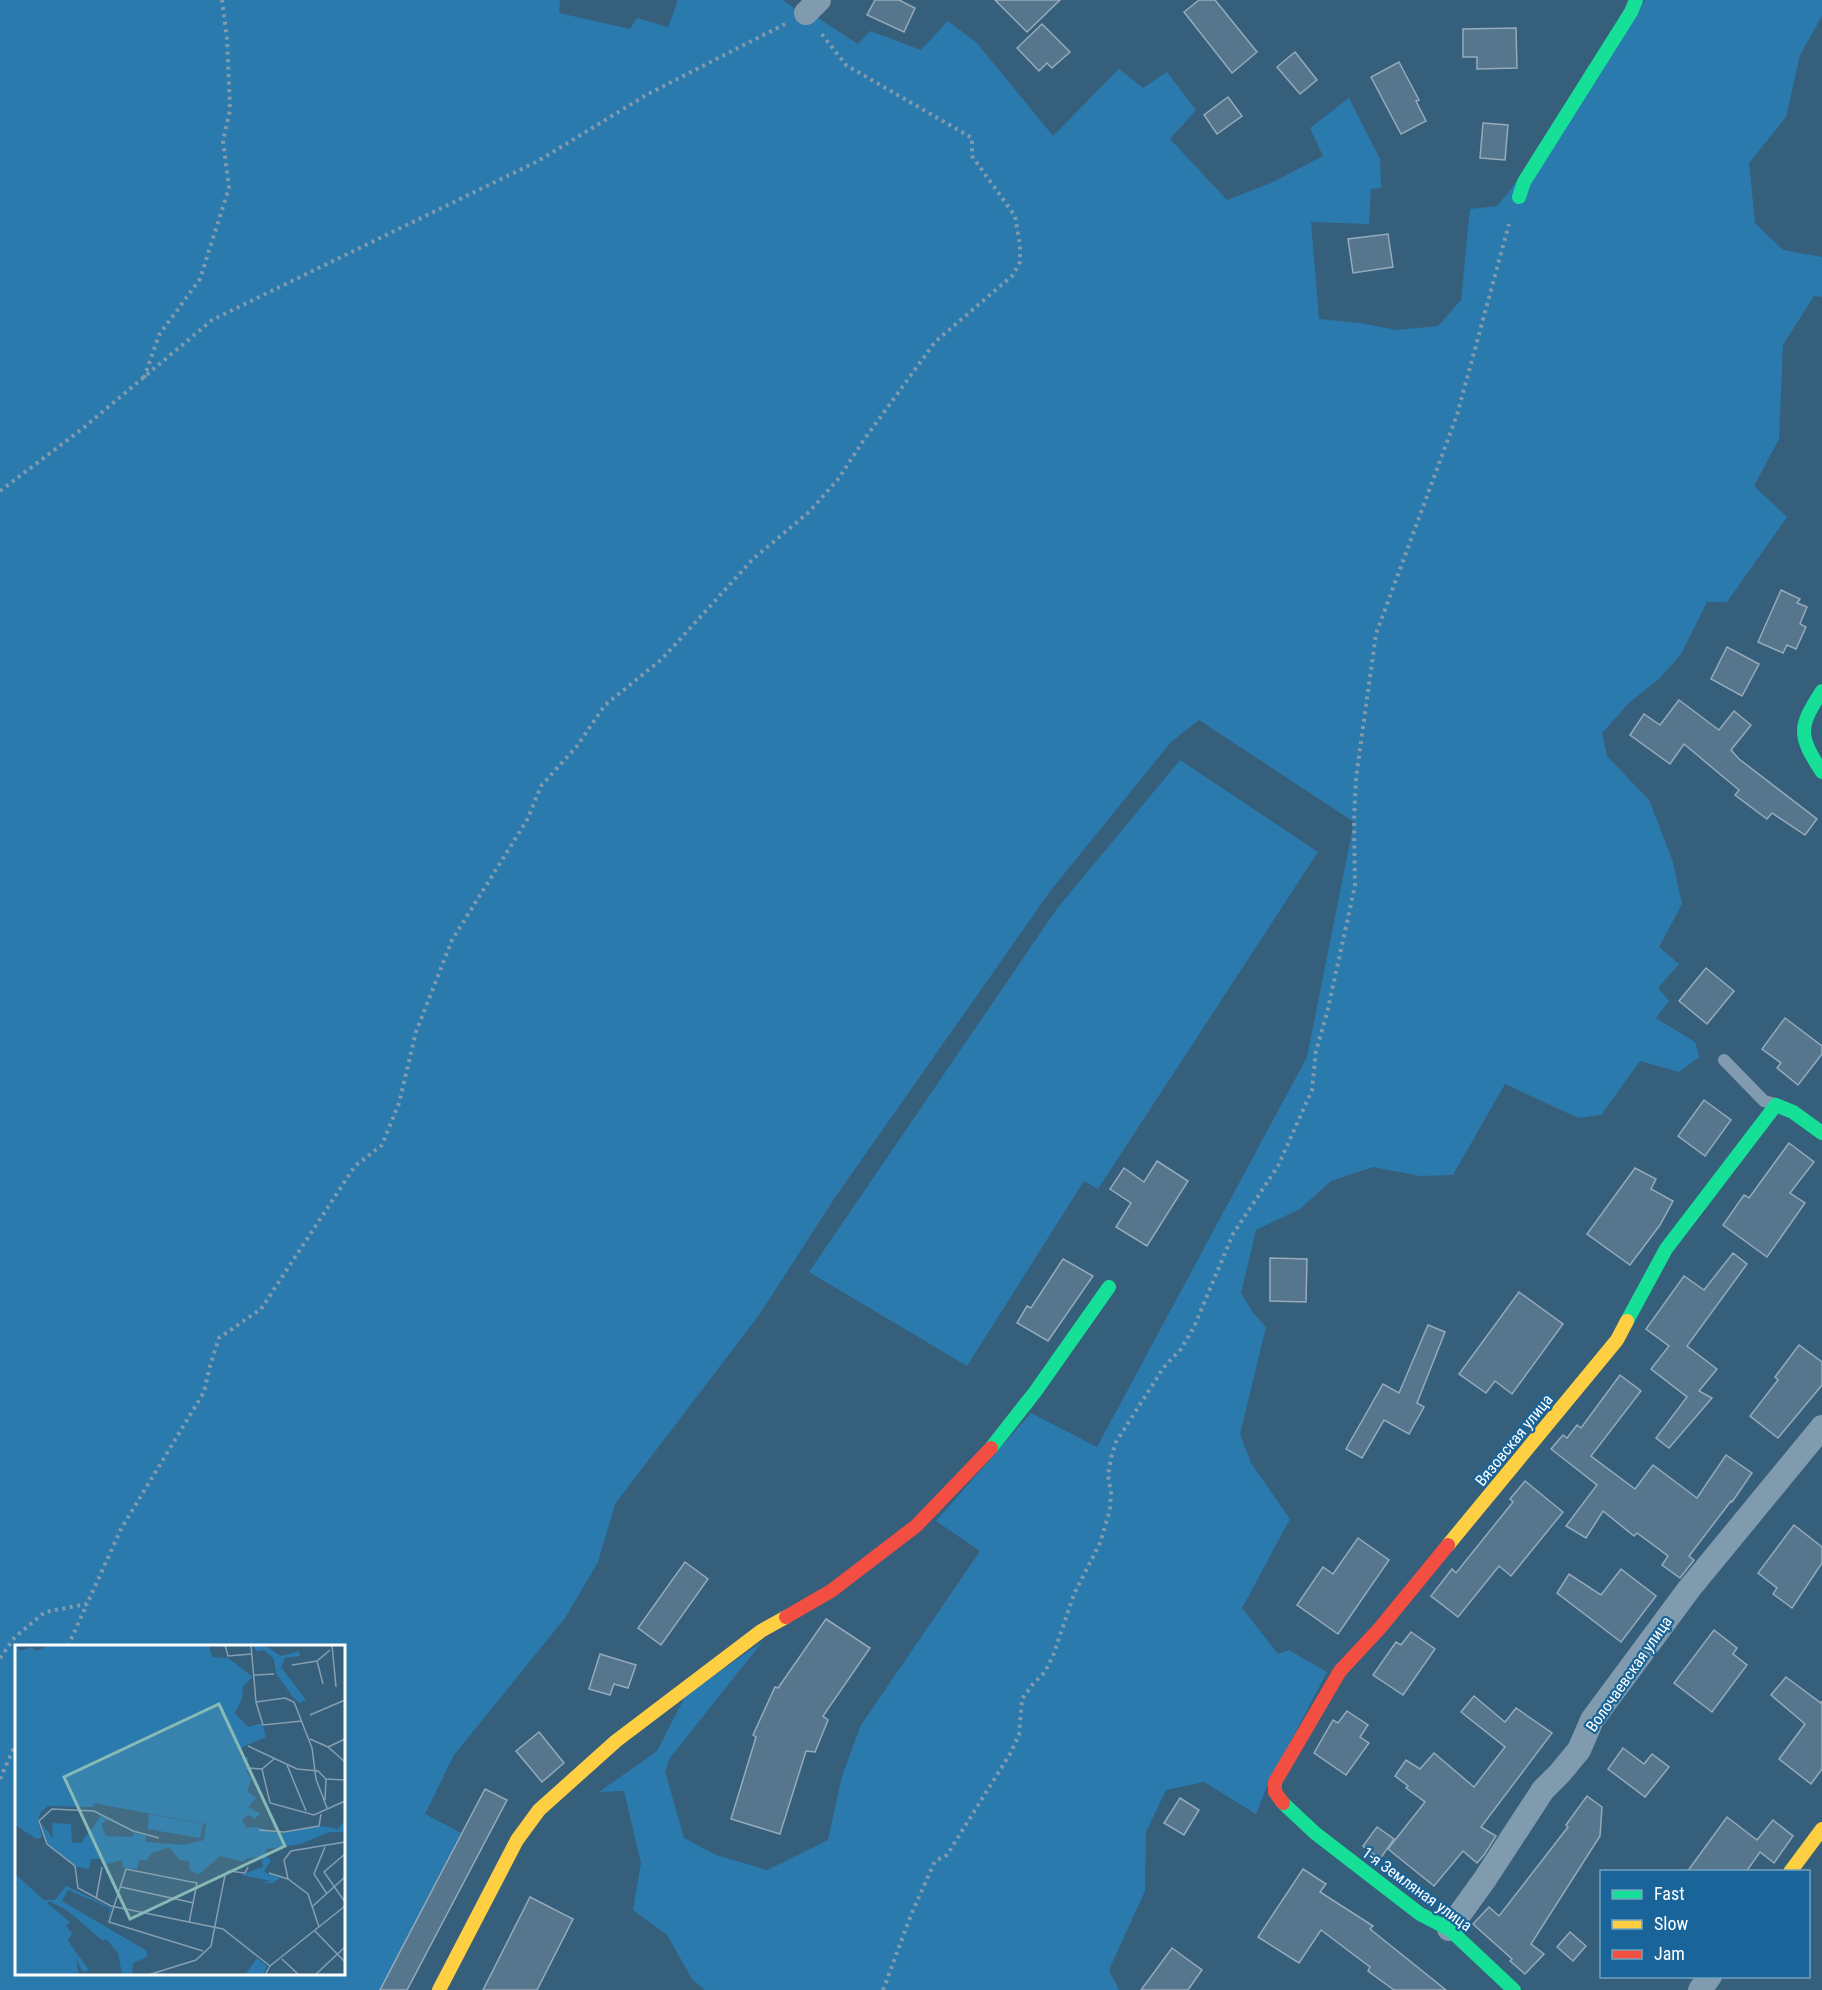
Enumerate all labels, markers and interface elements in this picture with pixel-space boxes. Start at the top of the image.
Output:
street label: Вязовская улица [1471,1390,1557,1490]
street label: Волочаевская улица [1582,1613,1676,1735]
inset map [15,1645,345,1975]
street label: 1-я Земляная улица [1358,1843,1476,1935]
legend [1600,1870,1810,1978]
text: Fast [1654,1883,1685,1904]
text: Slow [1654,1913,1689,1934]
text: Jam [1654,1943,1685,1964]

